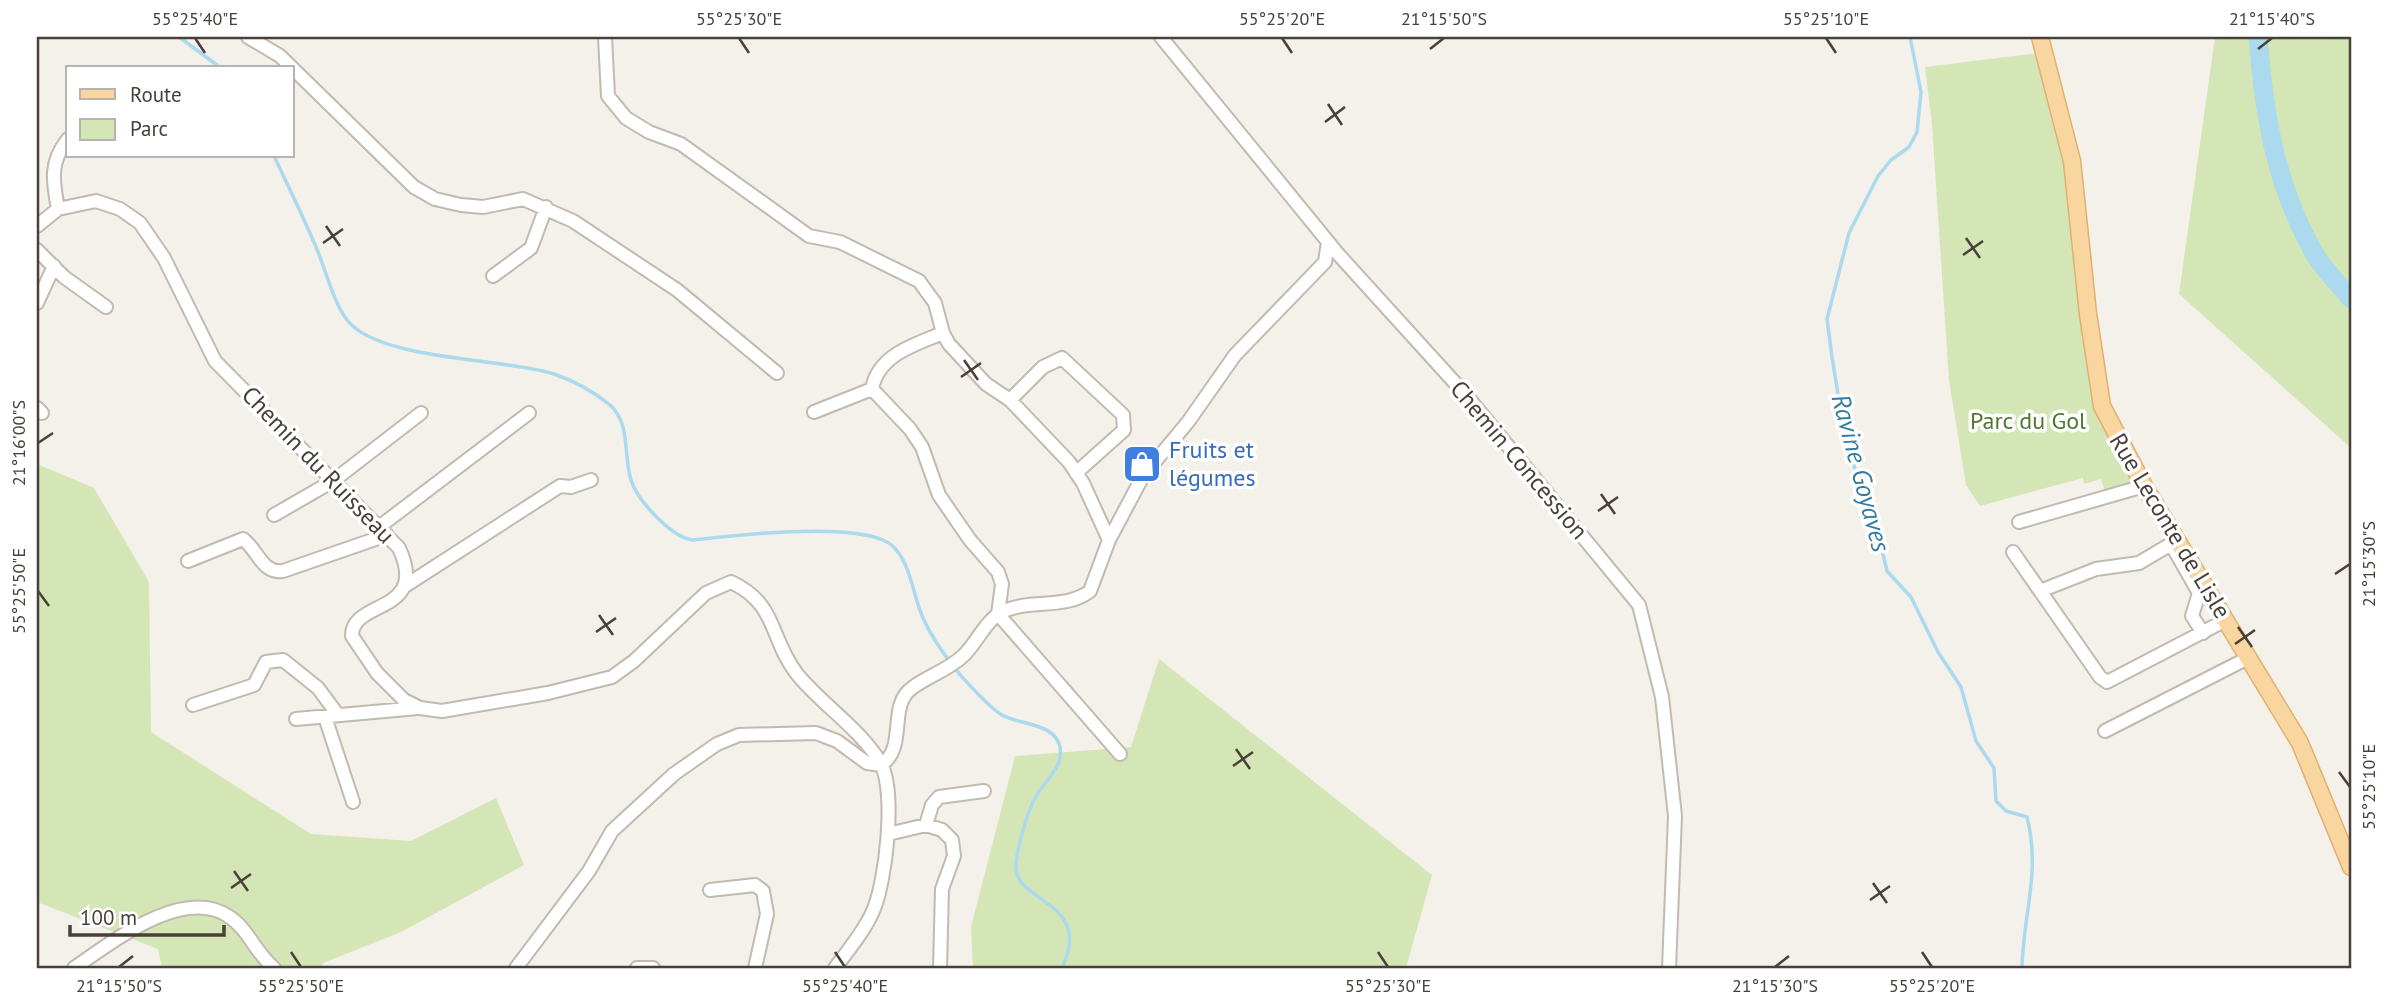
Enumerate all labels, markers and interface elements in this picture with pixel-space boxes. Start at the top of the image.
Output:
text: 55°25'40"E [152,7,238,30]
text: 55°25'30"E [696,7,782,30]
text: 55°25'20"E [1239,7,1325,30]
text: 21°15'50"S [1401,7,1487,30]
text: 55°25'10"E [1783,7,1869,30]
text: 21°15'40"S [2229,7,2315,30]
legend [66,66,294,158]
text: Route [130,81,182,108]
text: Parc [130,115,168,142]
street label: Chemin Concession [1444,374,1595,546]
street label: Chemin du Ruisseau [235,379,402,550]
water label: Ravine Goyaves [1825,390,1899,556]
text: 21°16'00"S [7,400,30,486]
park label: Parc du Gol [1970,405,2086,436]
street label: Rue Leconte de Lisle [2103,427,2238,624]
place label: Fruits et légumes [1169,434,1256,493]
shop icon: Fruits et légumes [1121,443,1163,485]
text: 21°15'30"S [2357,521,2380,607]
text: 55°25'50"E [7,548,30,634]
text: 55°25'10"E [2357,744,2380,830]
scale bar [70,893,224,937]
text: 100 m [80,904,137,931]
text: 21°15'50"S [76,974,162,997]
text: 55°25'50"E [258,974,344,997]
text: 55°25'40"E [802,974,888,997]
text: 55°25'30"E [1345,974,1431,997]
text: 21°15'30"S [1732,974,1818,997]
text: 55°25'20"E [1889,974,1975,997]

